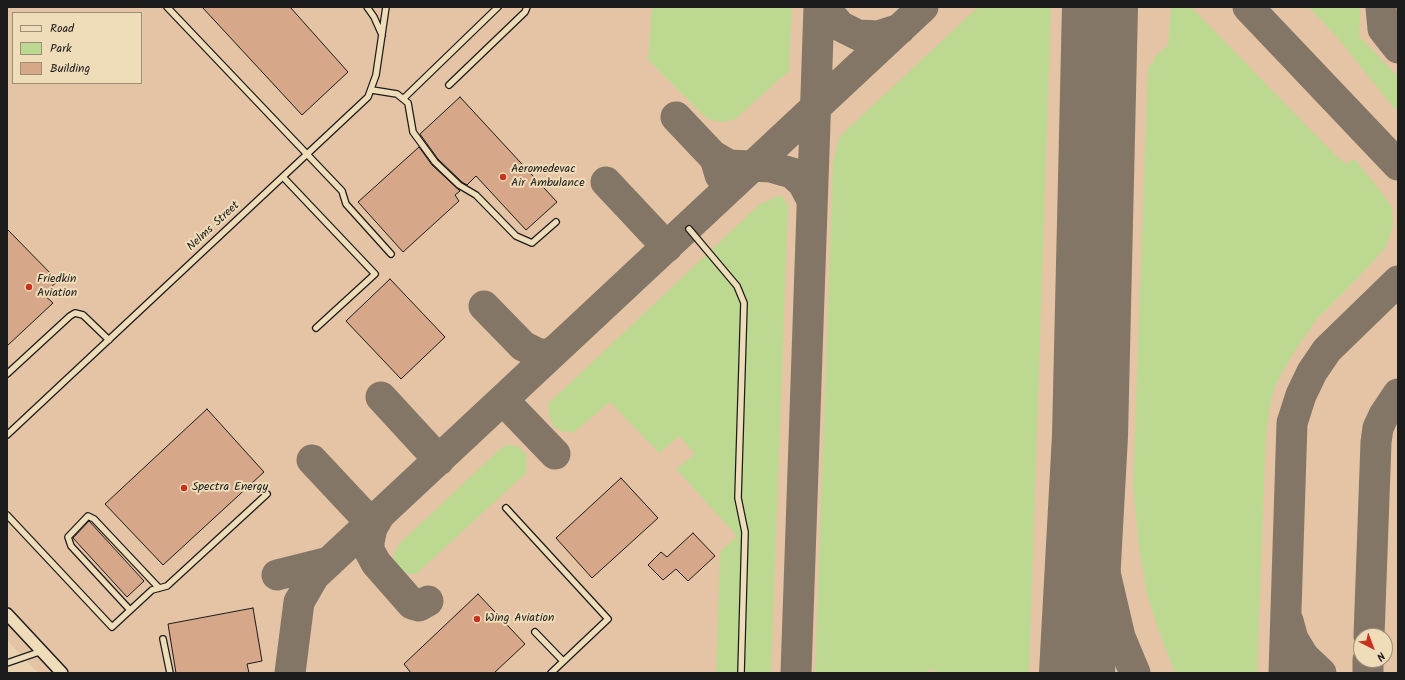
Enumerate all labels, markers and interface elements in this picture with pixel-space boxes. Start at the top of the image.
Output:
legend [12,12,142,84]
text: Road [50,19,74,38]
text: Park [50,39,72,58]
text: Building [50,59,90,78]
place label: Aeromedevac Air Ambulance [511,163,585,191]
marker: Aeromedevac Air Ambulance [498,172,508,182]
street label: Nelms Street [185,199,243,255]
place label: Friedkin Aviation [37,273,77,301]
marker: Friedkin Aviation [24,282,34,292]
place label: Spectra Energy [192,481,268,495]
marker: Spectra Energy [179,483,189,493]
place label: Wing Aviation [485,612,554,626]
marker: Wing Aviation [472,614,482,624]
north arrow [1353,628,1393,668]
text: N [1372,647,1389,665]

